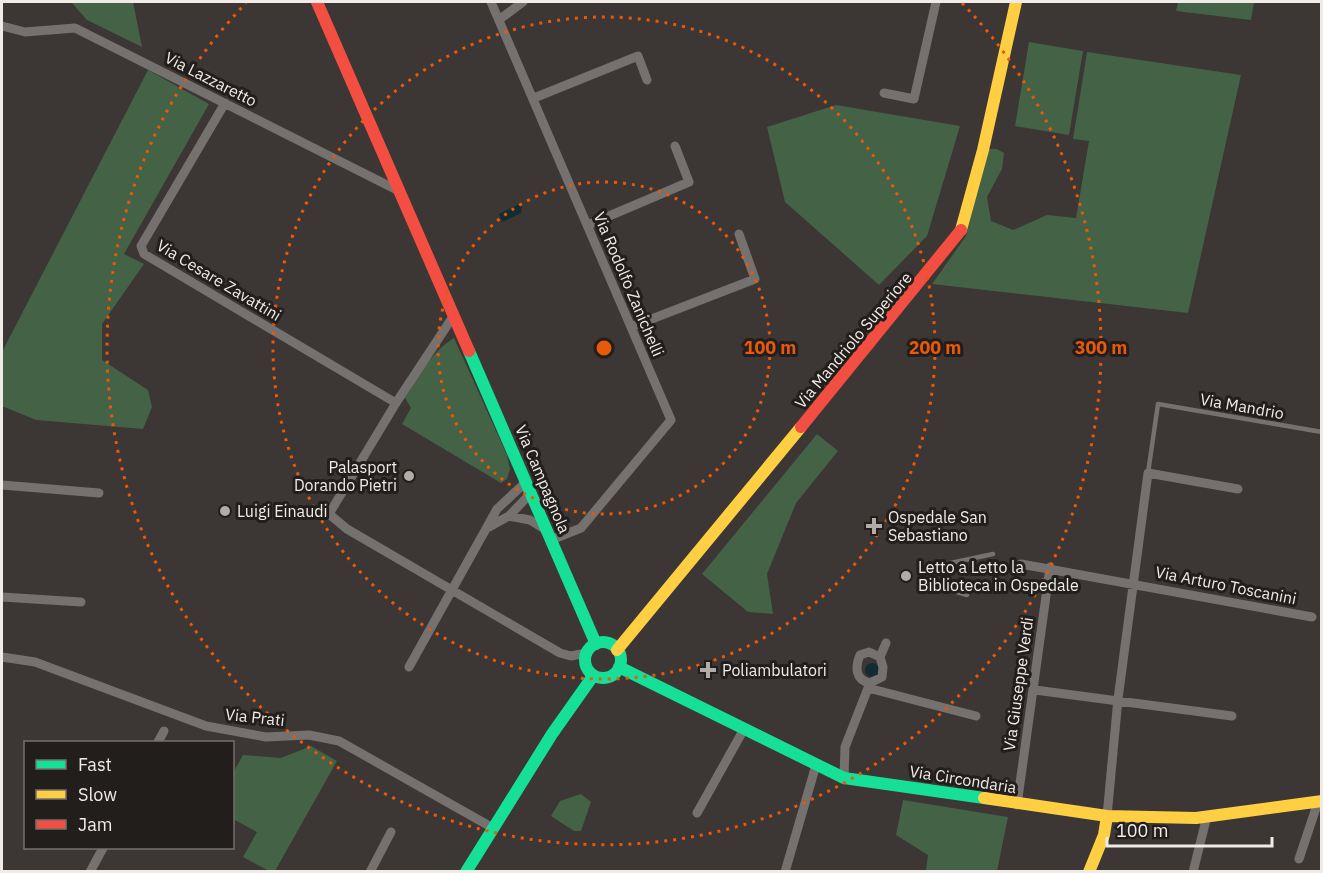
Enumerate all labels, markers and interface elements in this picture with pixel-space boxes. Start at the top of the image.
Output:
street label: Via Lazzaretto [162,47,260,111]
street label: Via Rodolfo Zanichelli [590,209,668,359]
street label: Via Cesare Zavattini [153,235,285,325]
street label: Via Mandriolo Superiore [790,268,916,412]
text: 100 m [744,336,796,359]
text: 200 m [909,336,961,359]
text: 300 m [1075,336,1127,359]
centre of rings [594,338,614,358]
street label: Via Mandrio [1199,389,1286,423]
street label: Via Campagnola [511,422,575,537]
place label: Palasport Dorando Pietri [294,457,397,495]
marker: Palasport Dorando Pietri [402,469,416,483]
place label: Luigi Einaudi [237,501,328,521]
marker: Luigi Einaudi [218,504,232,518]
place label: Ospedale San Sebastiano [888,507,987,545]
marker: Ospedale San Sebastiano [865,517,883,535]
place label: Letto a Letto la Biblioteca in Ospedale [918,557,1079,595]
street label: Via Arturo Toscanini [1154,562,1298,608]
marker: Letto a Letto la Biblioteca in Ospedale [899,569,913,583]
street label: Via Giuseppe Verdi [999,616,1037,752]
place label: Poliambulatori [722,660,827,680]
marker: Poliambulatori [699,661,717,679]
street label: Via Prati [224,704,286,730]
legend [24,741,234,849]
text: Fast [78,753,112,776]
street label: Via Circondaria [908,761,1018,797]
text: Slow [78,783,117,806]
scale bar [1107,810,1272,848]
text: Jam [78,813,113,836]
text: 100 m [1116,819,1168,842]

